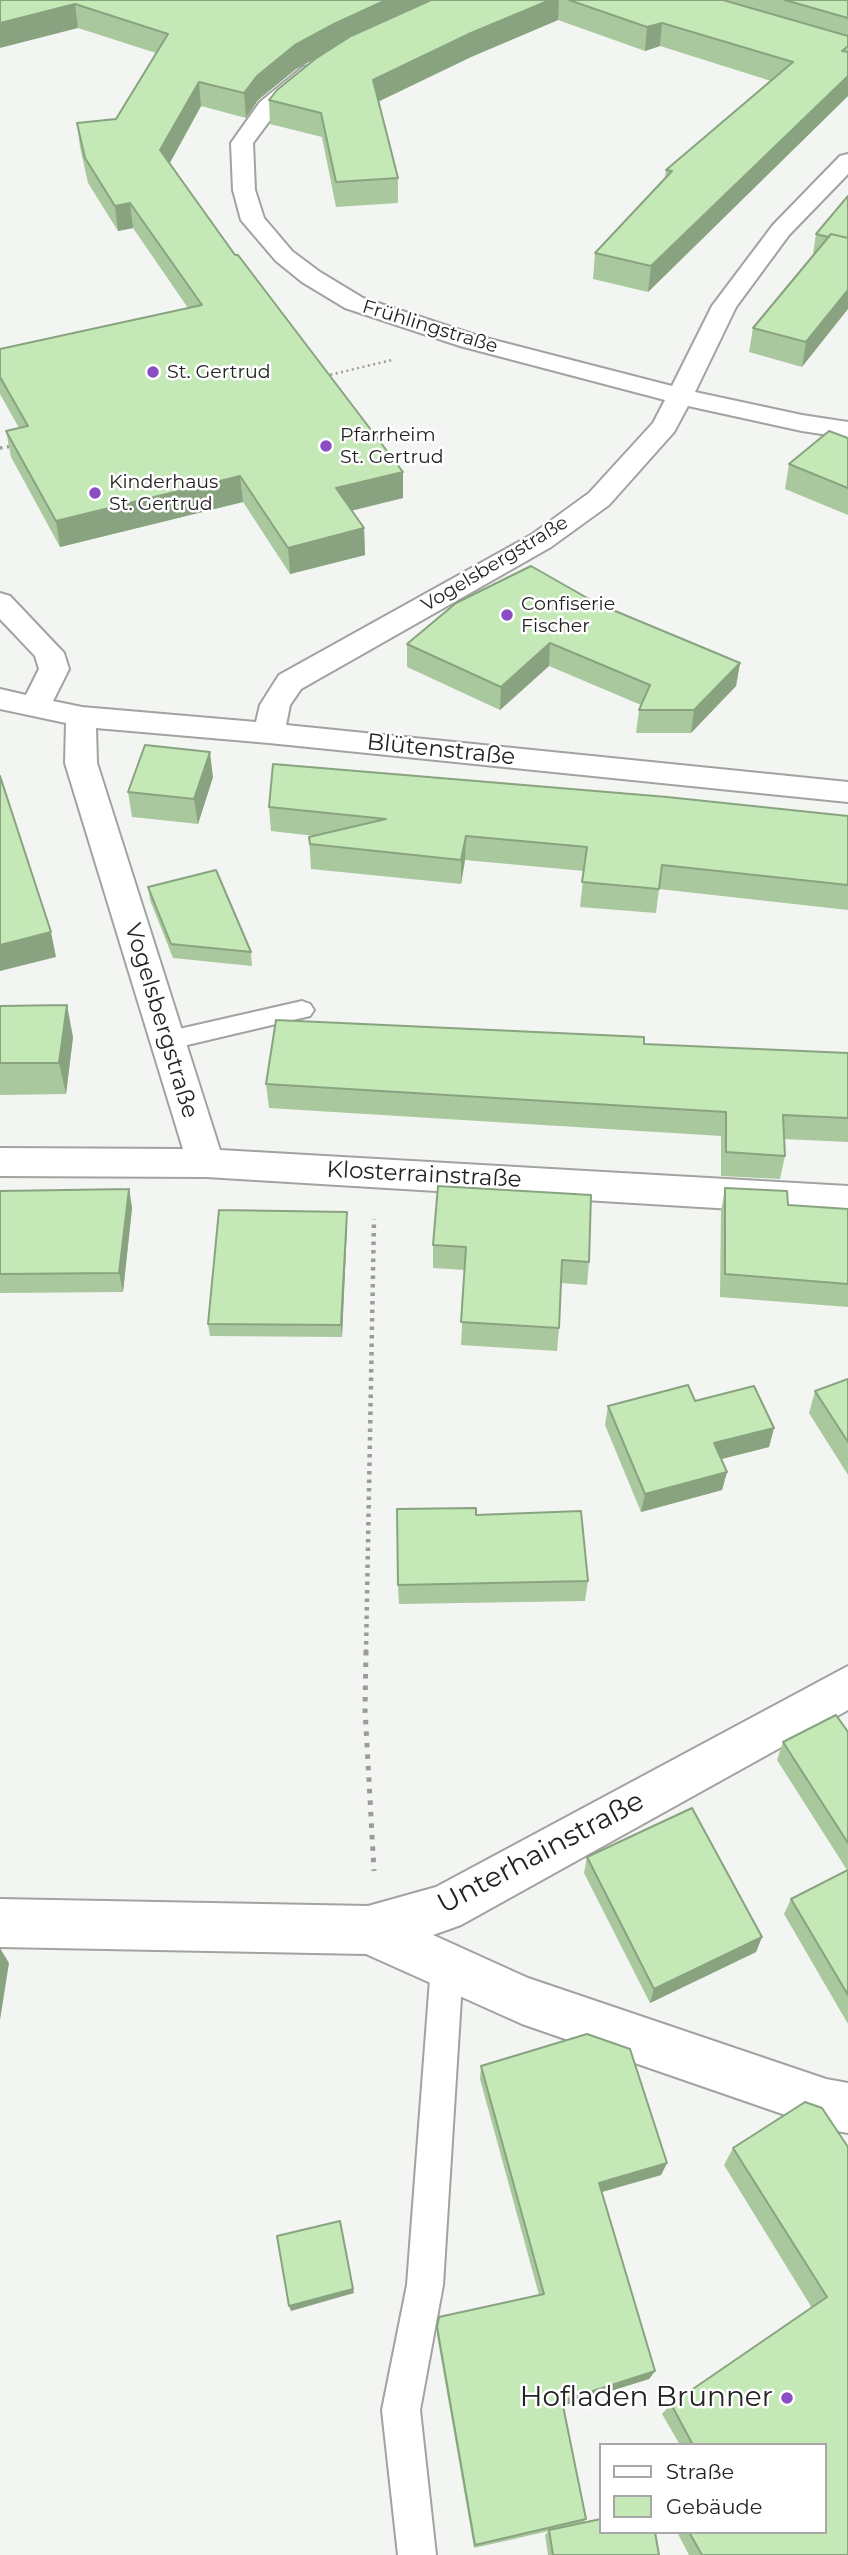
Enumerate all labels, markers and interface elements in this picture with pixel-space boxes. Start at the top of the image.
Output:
street label: Frühlingstraße [360,296,500,358]
place label: St. Gertrud [167,361,271,383]
marker: St. Gertrud [145,364,161,380]
place label: Pfarrheim St. Gertrud [340,424,444,468]
marker: Pfarrheim St. Gertrud [318,438,334,454]
place label: Kinderhaus St. Gertrud [109,471,218,515]
marker: Kinderhaus St. Gertrud [87,485,103,501]
street label: Vogelsbergstraße [418,511,572,617]
place label: Confiserie Fischer [521,593,615,637]
marker: Confiserie Fischer [499,607,515,623]
street label: Blütenstraße [365,728,517,772]
street label: Vogelsbergstraße [118,920,204,1122]
street label: Klosterrainstraße [326,1156,522,1194]
street label: Unterhainstraße [432,1784,650,1922]
place label: Hofladen Brunner [520,2381,773,2415]
marker: Hofladen Brunner [779,2390,795,2406]
legend [600,2443,827,2534]
text: Straße [666,2459,734,2484]
text: Gebäude [666,2494,763,2519]

